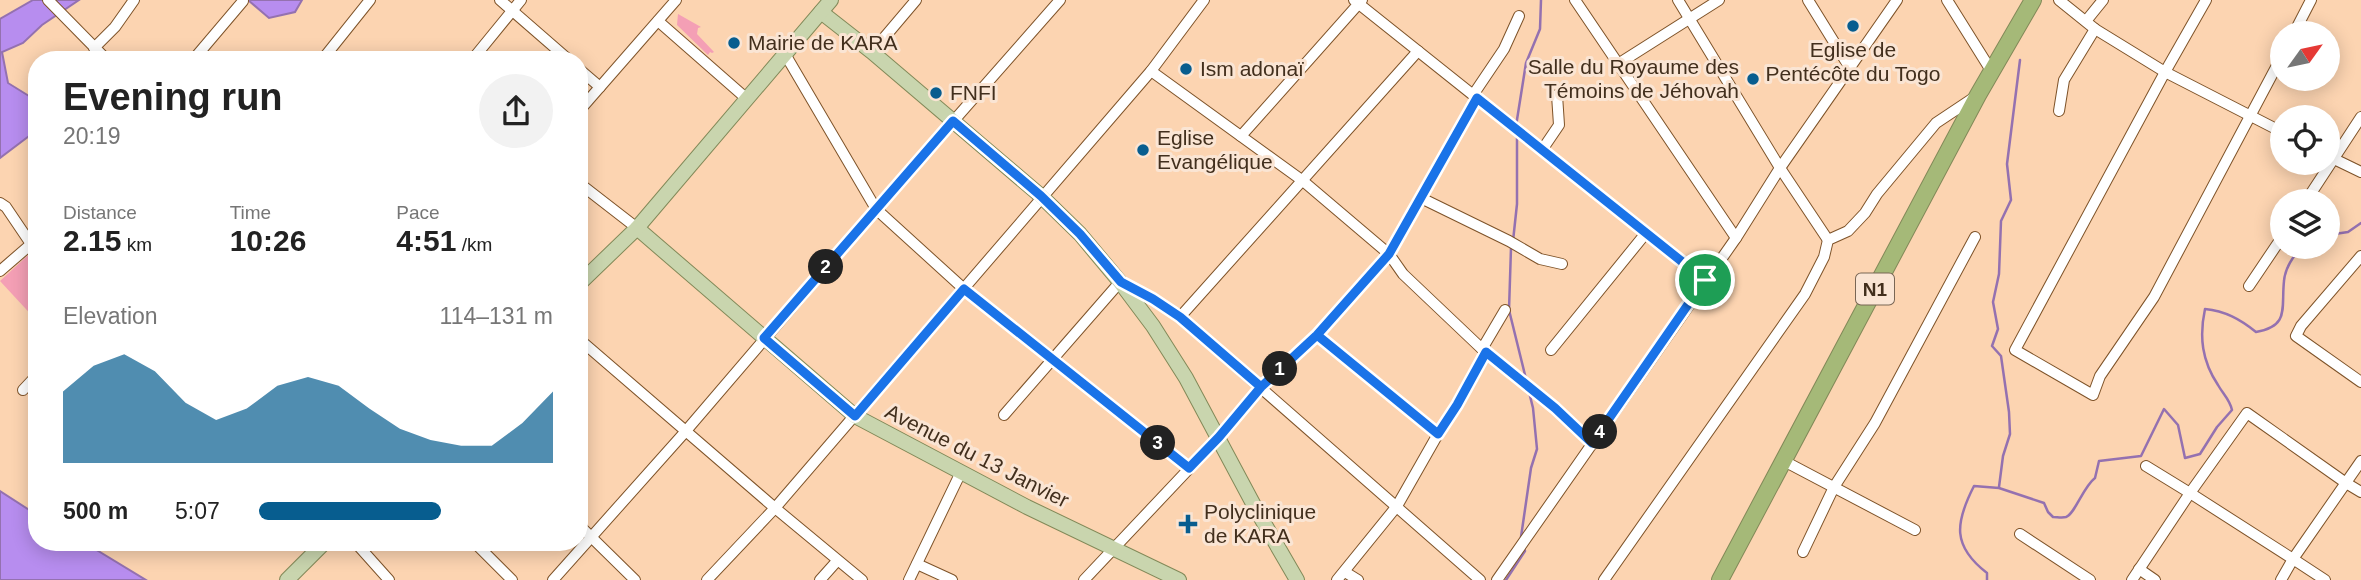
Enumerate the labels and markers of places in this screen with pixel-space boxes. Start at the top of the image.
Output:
marker: Eglise de Pentécôte du Togo [1845,18,1861,34]
place label: Mairie de KARA [748,31,897,54]
marker: Mairie de KARA [726,35,742,51]
place label: Eglise de Pentécôte du Togo [1766,38,1940,85]
place label: Salle du Royaume des Témoins de Jéhovah [1528,55,1739,102]
place label: Ism adonaï [1200,57,1304,80]
marker: Ism adonaï [1178,61,1194,77]
marker: Salle du Royaume des Témoins de Jéhovah [1745,71,1761,87]
place label: FNFI [950,81,997,104]
marker: FNFI [928,85,944,101]
place label: Eglise Evangélique [1157,126,1273,173]
marker: Eglise Evangélique [1135,142,1151,158]
pin: 2 [808,250,844,284]
pin [1675,250,1735,310]
pin: 1 [1262,352,1298,386]
pin: 4 [1582,414,1618,450]
pin: 3 [1140,426,1176,460]
place label: Polyclinique de KARA [1204,500,1316,547]
marker: Polyclinique de KARA [1178,514,1198,534]

